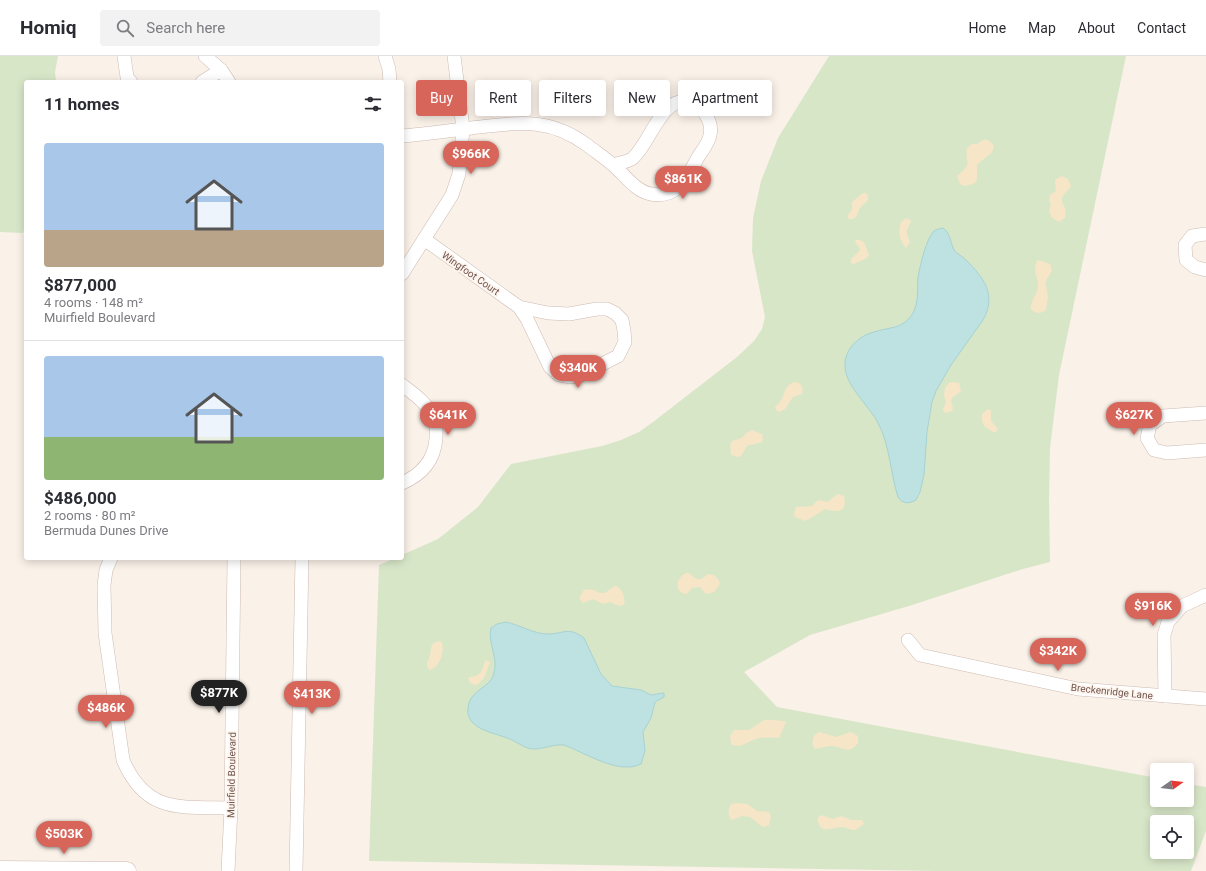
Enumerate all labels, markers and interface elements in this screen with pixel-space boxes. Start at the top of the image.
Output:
search box [100,10,380,46]
text: Homiq [20,16,76,39]
icon: search [114,17,136,39]
text: Search here [146,19,225,37]
text: Home [968,20,1006,36]
text: Map [1028,20,1056,36]
text: About [1078,20,1115,36]
text: Contact [1137,20,1186,36]
chip: Buy [416,80,467,116]
chip: Rent [475,80,531,116]
chip: Filters [539,80,606,116]
chip: New [614,80,670,116]
chip: Apartment [678,80,772,116]
icon: filters [362,93,384,115]
text: 11 homes [44,94,120,114]
pin: $966K [443,141,499,175]
text: $966K [452,146,490,161]
pin: $861K [655,166,711,200]
icon: home [178,169,250,241]
text: $861K [664,171,702,186]
street label: Wingfoot Court [440,249,502,297]
text: $877,000 [44,275,116,295]
text: 4 rooms · 148 m² [44,295,143,310]
text: Muirfield Boulevard [44,310,155,325]
pin: $340K [550,355,606,389]
text: $340K [559,360,597,375]
icon: home [178,382,250,454]
pin: $641K [420,402,476,436]
pin: $627K [1106,402,1162,436]
text: $641K [429,407,467,422]
text: $627K [1115,407,1153,422]
text: $486,000 [44,488,116,508]
text: 2 rooms · 80 m² [44,508,136,523]
text: Bermuda Dunes Drive [44,523,169,538]
pin: $916K [1125,593,1181,627]
text: $916K [1134,598,1172,613]
pin: $342K [1030,638,1086,672]
text: $342K [1039,643,1077,658]
pin: $877K [191,680,247,714]
pin: $413K [284,681,340,715]
street label: Breckenridge Lane [1070,682,1153,701]
text: $877K [200,685,238,700]
text: $413K [293,686,331,701]
pin: $486K [78,695,134,729]
text: $486K [87,700,125,715]
street label: Muirfield Boulevard [225,732,238,818]
north arrow [1150,763,1194,807]
map controls [1150,763,1194,859]
button: locate [1150,815,1194,859]
pin: $503K [36,821,92,855]
text: $503K [45,826,83,841]

